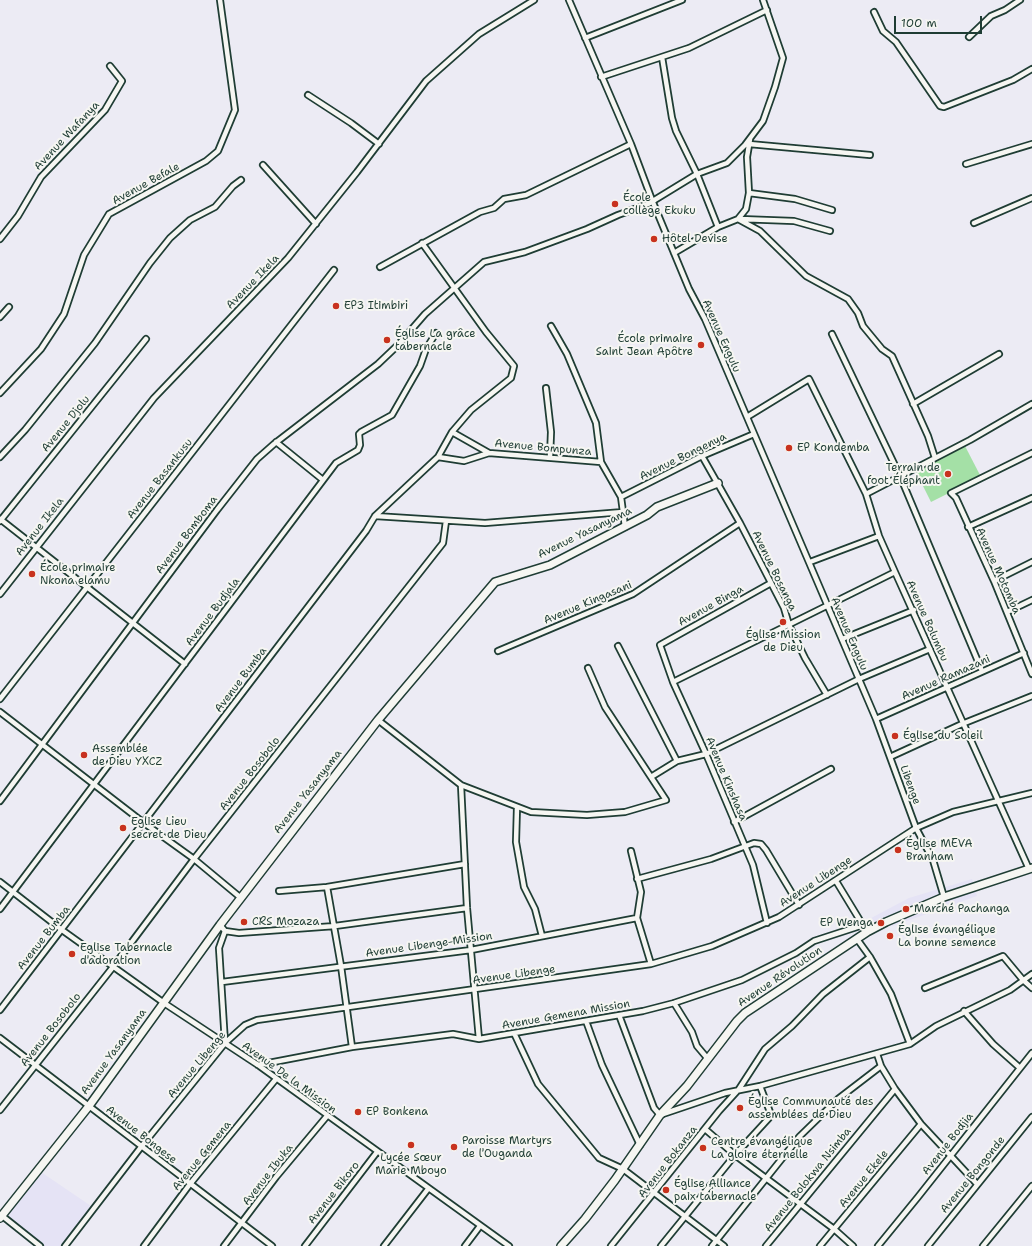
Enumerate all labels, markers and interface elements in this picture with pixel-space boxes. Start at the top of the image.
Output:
scale bar [896,8,984,34]
text: 100 m [901,15,937,31]
street label: Avenue Wafanya [32,99,102,173]
street label: Avenue Befale [110,160,182,208]
place label: École collège Ekuku [623,191,696,217]
marker: École collège Ekuku [610,199,620,209]
place label: Hôtel Devise [662,232,728,246]
marker: Hôtel Devise [649,234,659,244]
street label: Avenue Ikela [224,252,282,312]
street label: Avenue Engulu [699,298,743,374]
place label: EP3 Itimbiri [344,299,408,313]
marker: EP3 Itimbiri [331,301,341,311]
place label: Église La grâce tabernacle [395,327,475,353]
place label: École primaire Saint Jean Apôtre [596,332,693,358]
marker: Église La grâce tabernacle [382,335,392,345]
marker: École primaire Saint Jean Apôtre [696,340,706,350]
street label: Avenue Djolu [39,393,93,455]
street label: Avenue Bongenya [638,430,728,484]
street label: Avenue Basankusu [125,436,195,522]
street label: Avenue Bompunza [494,437,592,459]
place label: EP Kondemba [797,441,869,455]
marker: EP Kondemba [784,443,794,453]
place label: Terrain de foot Éléphant [867,461,940,487]
marker: Terrain de foot Éléphant [943,469,953,479]
street label: Avenue Bomboma [153,493,221,577]
street label: Avenue Ikela [13,495,67,559]
street label: Avenue Yasanyama [536,505,634,561]
street label: Avenue Motomba [973,526,1023,616]
street label: Avenue Bosanga [749,529,799,613]
place label: École primaire Nkona elamu [40,561,116,587]
marker: École primaire Nkona elamu [27,569,37,579]
street label: Avenue Budjala [183,575,243,649]
street label: Avenue Kingasani [542,578,634,628]
street label: Avenue Bolumbu [903,578,951,664]
street label: Avenue Binga [676,583,746,629]
street label: Avenue Engulu [828,595,870,673]
marker: Église Mission de Dieu [778,617,788,627]
place label: Église Mission de Dieu [746,628,820,654]
street label: Avenue Bumba [212,645,270,715]
street label: Avenue Ramazani [900,652,992,704]
place label: Église du Soleil [903,729,983,743]
marker: Église du Soleil [890,731,900,741]
street label: Avenue Bosobolo [217,734,283,814]
street label: Avenue Kinshasa [702,735,750,823]
place label: Assemblée de Dieu YXCZ [92,742,162,768]
street label: Avenue Yasanyama [271,747,345,837]
marker: Assemblée de Dieu YXCZ [79,750,89,760]
street label: Libenge [897,764,923,806]
place label: Eglise Lieu secret de Dieu [131,815,206,841]
marker: Eglise Lieu secret de Dieu [118,823,128,833]
place label: Église MEVA Branham [906,837,973,863]
marker: Église MEVA Branham [893,845,903,855]
street label: Avenue Libenge [777,854,855,910]
place label: Marché Pachanga [914,902,1010,916]
street label: Avenue Bumba [15,903,73,973]
marker: Marché Pachanga [901,904,911,914]
place label: CRS Mozaza [252,915,319,929]
place label: EP Wenga [820,916,873,930]
marker: CRS Mozaza [239,917,249,927]
marker: EP Wenga [876,918,886,928]
place label: Église évangélique La bonne semence [898,923,996,949]
street label: Avenue Libenge-Mission [365,930,493,960]
marker: Église évangélique La bonne semence [885,931,895,941]
place label: Eglise Tabernacle d'adoration [80,941,172,967]
street label: Avenue Révolution [735,944,825,1010]
marker: Eglise Tabernacle d'adoration [67,949,77,959]
street label: Avenue Libenge [472,963,556,987]
street label: Avenue Bosobolo [18,990,84,1070]
street label: Avenue Gemena Mission [501,997,631,1033]
street label: Avenue Yasanyama [78,1007,150,1097]
street label: Avenue Libenge [165,1029,229,1101]
street label: Avenue De la Mission [239,1039,339,1117]
place label: Église Communauté des assemblées de Dieu [748,1095,873,1121]
street label: Avenue Bongese [103,1103,179,1167]
marker: Église Communauté des assemblées de Dieu [735,1103,745,1113]
place label: EP Bonkena [366,1105,428,1119]
marker: EP Bonkena [353,1107,363,1117]
street label: Avenue Bodjia [920,1110,976,1178]
street label: Avenue Gemena [170,1118,234,1194]
street label: Avenue Bokanza [636,1123,700,1201]
street label: Avenue Bolokwa Nsimba [762,1125,854,1235]
place label: Paroisse Martyrs de l'Ouganda [462,1134,552,1160]
street label: Avenue Bongonde [938,1134,1008,1216]
place label: Centre évangélique La gloire éternelle [711,1135,813,1161]
marker: Lycée Sœur Marie Mboyo [406,1140,416,1150]
street label: Avenue Ibuka [240,1142,296,1208]
marker: Paroisse Martyrs de l'Ouganda [449,1142,459,1152]
marker: Centre évangélique La gloire éternelle [698,1143,708,1153]
street label: Avenue Ekele [837,1147,891,1211]
place label: Lycée Sœur Marie Mboyo [375,1151,447,1177]
street label: Avenue Bikoro [306,1159,362,1227]
place label: Église Alliance paix tabernacle [674,1177,756,1203]
marker: Église Alliance paix tabernacle [661,1185,671,1195]

